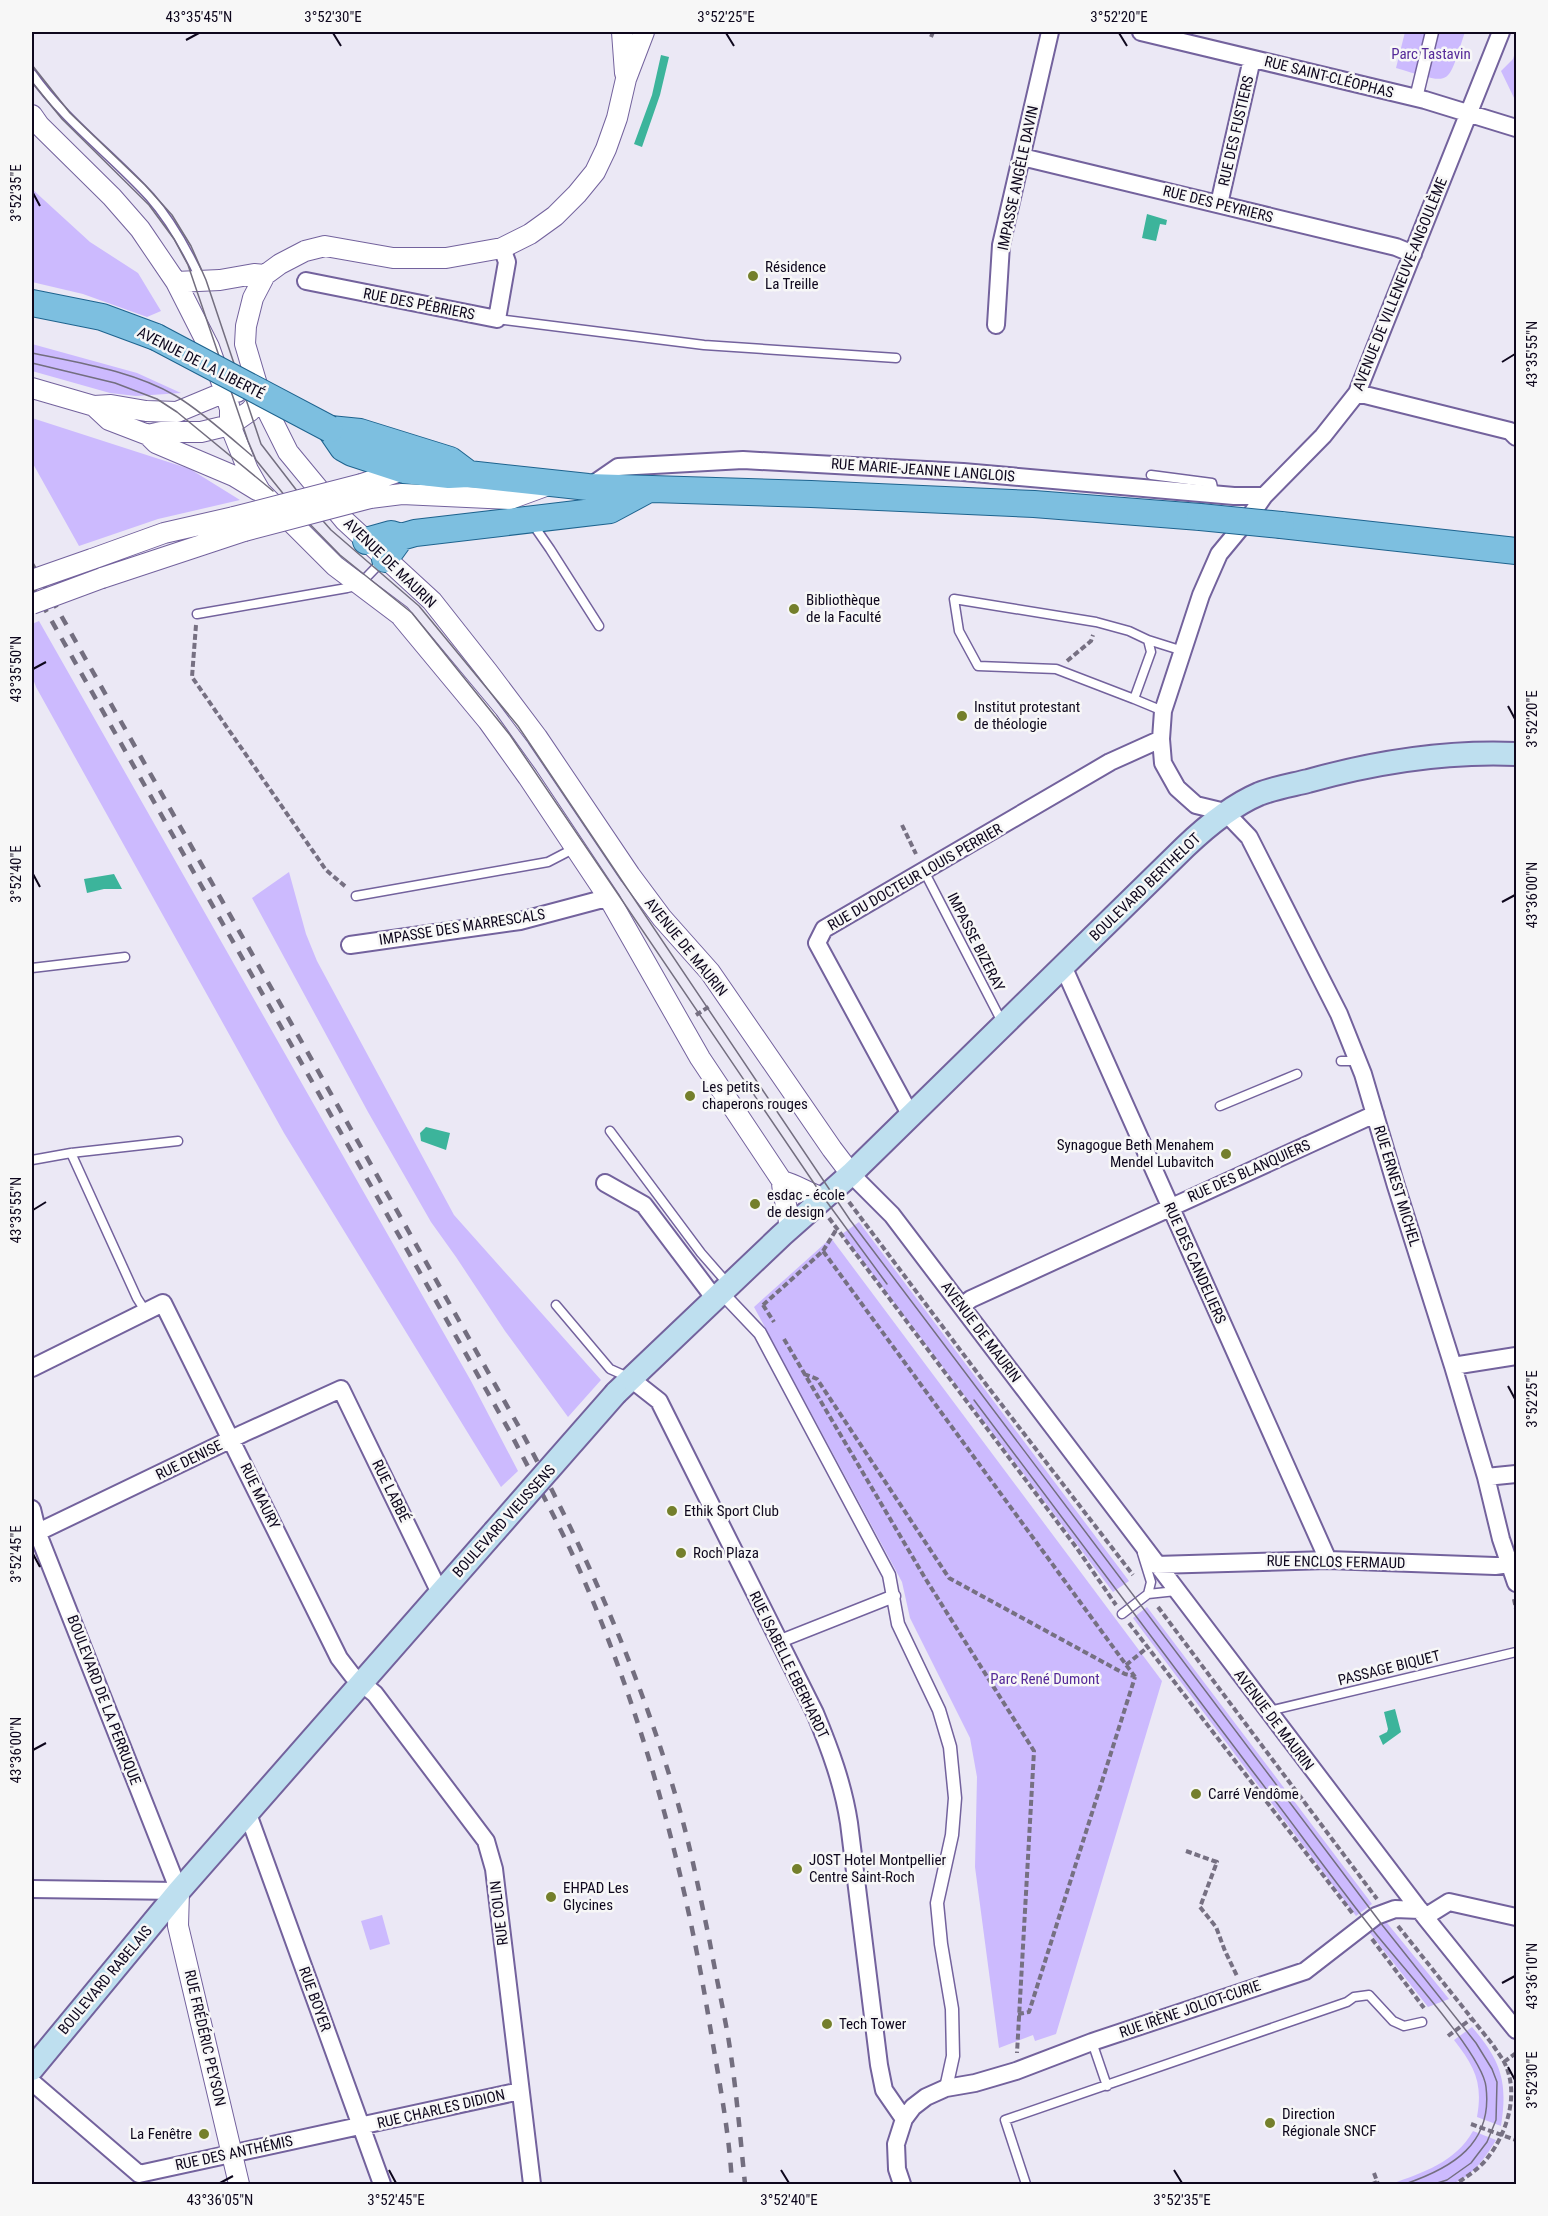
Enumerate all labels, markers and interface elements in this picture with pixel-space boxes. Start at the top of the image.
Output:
text: 43°35'45"N [166,8,232,26]
text: 3°52'30"E [304,8,362,26]
text: 3°52'25"E [697,8,755,26]
text: 3°52'20"E [1090,8,1148,26]
park label: Parc Tastavin [1391,45,1471,63]
street label: RUE SAINT-CLÉOPHAS [1262,52,1396,102]
street label: RUE DES FUSTIERS [1215,74,1257,188]
street label: IMPASSE ANGÈLE DAVIN [994,104,1042,252]
text: 3°52'35"E [7,164,25,222]
street label: AVENUE DE VILLENEUVE-ANGOULÈME [1349,175,1451,393]
street label: RUE DES PEYRIERS [1161,182,1275,226]
place label: Résidence La Treille [765,258,826,293]
marker: Résidence La Treille [746,269,760,283]
street label: RUE DES PÉBRIERS [362,284,477,324]
text: 43°35'55"N [1523,321,1541,387]
street label: AVENUE DE LA LIBERTÉ [134,323,268,403]
street label: RUE MARIE-JEANNE LANGLOIS [830,455,1016,485]
street label: AVENUE DE MAURIN [340,514,440,612]
place label: Bibliothèque de la Faculté [806,591,881,626]
marker: Bibliothèque de la Faculté [787,602,801,616]
text: 43°35'50"N [7,636,25,702]
text: 3°52'20"E [1523,690,1541,748]
place label: Institut protestant de théologie [974,698,1080,733]
marker: Institut protestant de théologie [955,709,969,723]
street label: RUE DU DOCTEUR LOUIS PERRIER [824,820,1006,934]
street label: BOULEVARD BERTHELOT [1086,829,1204,945]
text: 3°52'40"E [7,845,25,903]
text: 43°36'00"N [1523,862,1541,928]
street label: IMPASSE BIZERAY [943,890,1009,995]
street label: AVENUE DE MAURIN [641,894,731,1000]
street label: IMPASSE DES MARRESCALS [378,905,547,949]
place label: Les petits chaperons rouges [702,1078,808,1113]
marker: Les petits chaperons rouges [683,1089,697,1103]
street label: RUE ERNEST MICHEL [1370,1123,1424,1249]
place label: Synagogue Beth Menahem Mendel Lubavitch [1057,1136,1214,1171]
street label: RUE DES BLANQUIERS [1185,1136,1313,1206]
marker: Synagogue Beth Menahem Mendel Lubavitch [1219,1147,1233,1161]
text: 43°35'55"N [7,1177,25,1243]
place label: esdac - école de design [767,1186,845,1221]
marker: esdac - école de design [748,1197,762,1211]
street label: RUE DES CANDELIERS [1160,1199,1230,1327]
street label: AVENUE DE MAURIN [937,1278,1025,1386]
text: 3°52'25"E [1523,1370,1541,1428]
street label: RUE DENISE [153,1436,225,1484]
street label: RUE LABBÉ [368,1457,414,1525]
street label: RUE MAURY [236,1460,284,1532]
street label: BOULEVARD VIEUSSENS [449,1461,559,1581]
place label: Ethik Sport Club [684,1502,779,1520]
marker: Ethik Sport Club [665,1504,679,1518]
text: 3°52'45"E [7,1525,25,1583]
place label: Roch Plaza [693,1544,759,1562]
marker: Roch Plaza [674,1546,688,1560]
street label: RUE ENCLOS FERMAUD [1266,1552,1406,1572]
street label: RUE ISABELLE EBERHARDT [745,1588,833,1742]
street label: BOULEVARD DE LA PERRUQUE [63,1613,145,1787]
street label: PASSAGE BIQUET [1336,1647,1442,1689]
street label: AVENUE DE MAURIN [1230,1666,1318,1774]
park label: Parc René Dumont [990,1670,1100,1688]
text: 43°36'00"N [7,1717,25,1783]
place label: Carré Vendôme [1208,1785,1299,1803]
marker: Carré Vendôme [1189,1787,1203,1801]
place label: JOST Hotel Montpellier Centre Saint-Roch [809,1851,947,1886]
marker: JOST Hotel Montpellier Centre Saint-Roch [790,1862,804,1876]
place label: EHPAD Les Glycines [563,1879,629,1914]
street label: RUE COLIN [486,1880,512,1946]
marker: EHPAD Les Glycines [544,1890,558,1904]
street label: BOULEVARD RABELAIS [54,1922,156,2038]
text: 43°36'10"N [1523,1943,1541,2009]
street label: RUE BOYER [295,1964,335,2034]
street label: RUE FRÉDÉRIC PEYSON [181,1968,229,2108]
street label: RUE IRÈNE JOLIOT-CURIE [1117,1976,1263,2042]
place label: Tech Tower [839,2015,907,2033]
marker: Tech Tower [820,2017,834,2031]
text: 3°52'30"E [1523,2051,1541,2109]
street label: RUE CHARLES DIDION [375,2086,507,2132]
place label: Direction Régionale SNCF [1282,2105,1377,2140]
marker: Direction Régionale SNCF [1263,2116,1277,2130]
place label: La Fenêtre [130,2125,192,2143]
marker: La Fenêtre [197,2127,211,2141]
street label: RUE DES ANTHÉMIS [174,2132,295,2174]
text: 43°36'05"N [187,2191,253,2209]
text: 3°52'45"E [367,2191,425,2209]
text: 3°52'40"E [760,2191,818,2209]
text: 3°52'35"E [1153,2191,1211,2209]

